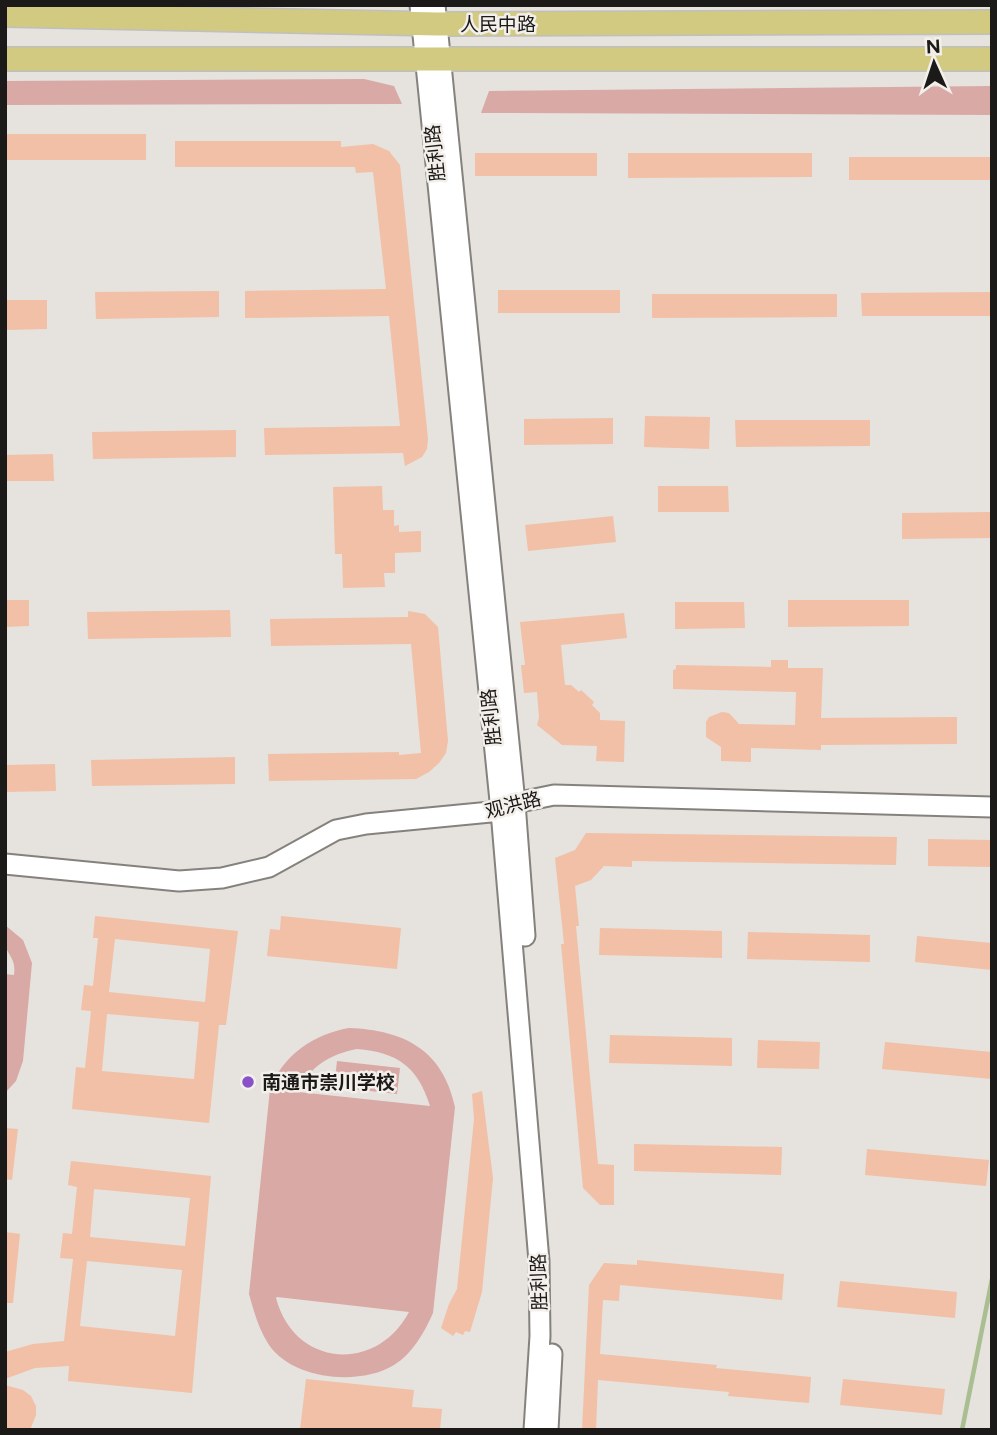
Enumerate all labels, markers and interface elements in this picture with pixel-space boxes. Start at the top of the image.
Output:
street label: 人民中路 [460,13,536,36]
north arrow [899,28,969,98]
text: N [925,35,941,58]
street label: 胜利路 [421,123,449,183]
street label: 胜利路 [477,687,505,747]
street label: 观洪路 [483,787,543,823]
place label: 南通市崇川学校 [262,1071,395,1094]
marker: 南通市崇川学校 [240,1074,256,1090]
street label: 胜利路 [527,1253,551,1311]

